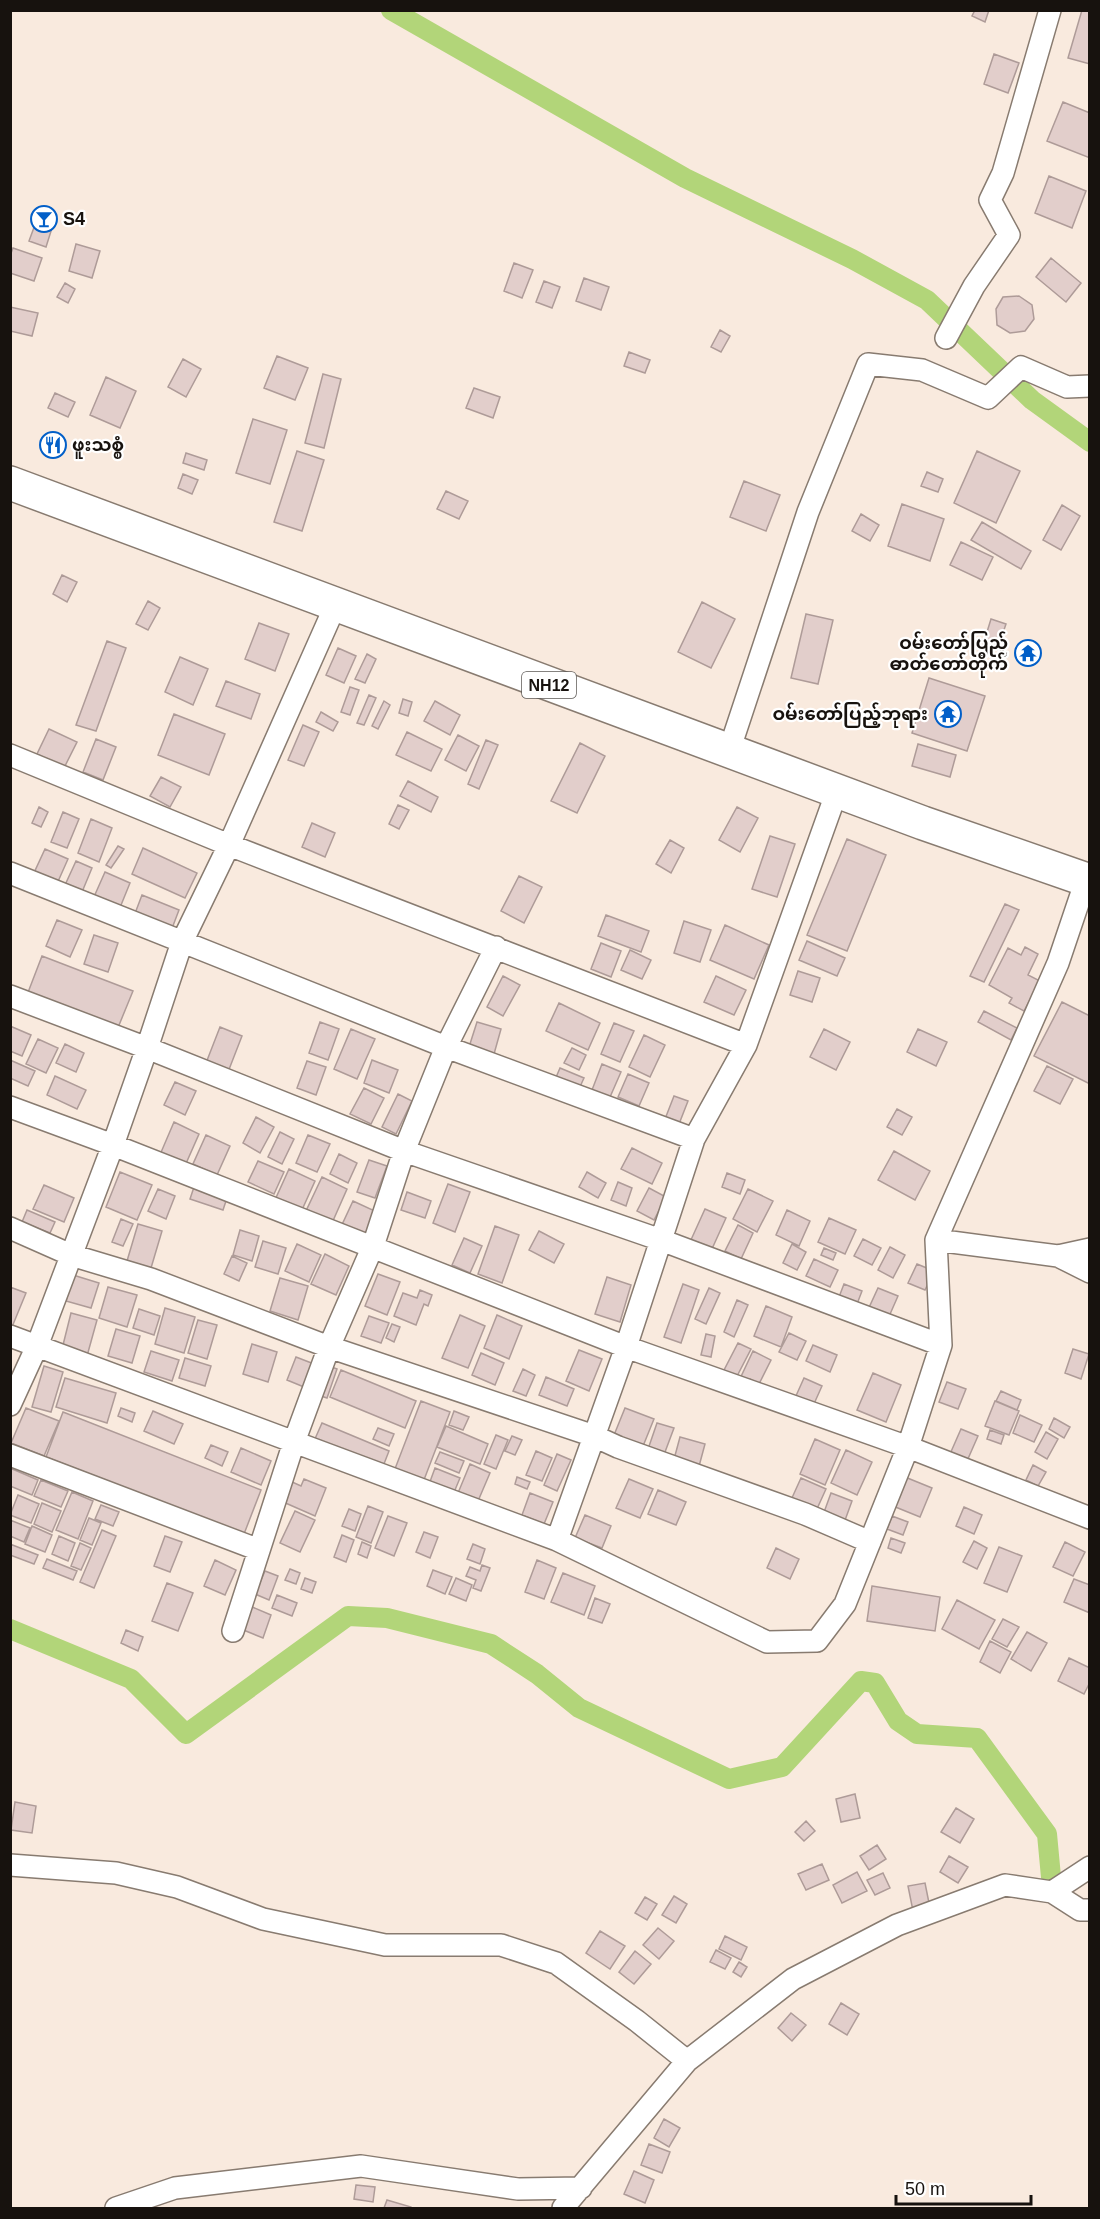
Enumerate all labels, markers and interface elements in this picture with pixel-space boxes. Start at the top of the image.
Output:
bar icon: S4 [29,204,59,234]
place label: S4 [63,209,85,229]
restaurant icon: ဖူးသစ္စံ [38,430,68,460]
place label: ဖူးသစ္စံ [72,435,124,459]
place label: ဝမ်းတော်ပြည့် ဓာတ်တော်တိုက် [890,631,1008,678]
temple icon: ဝမ်းတော်ပြည့် ဓာတ်တော်တိုက် [1013,638,1043,668]
road number: NH12 [522,672,576,698]
temple icon: ဝမ်းတော်ပြည့်ဘုရား [933,699,963,729]
place label: ဝမ်းတော်ပြည့်ဘုရား [772,702,928,728]
scale bar [896,2168,1031,2206]
text: 50 m [905,2179,945,2199]

